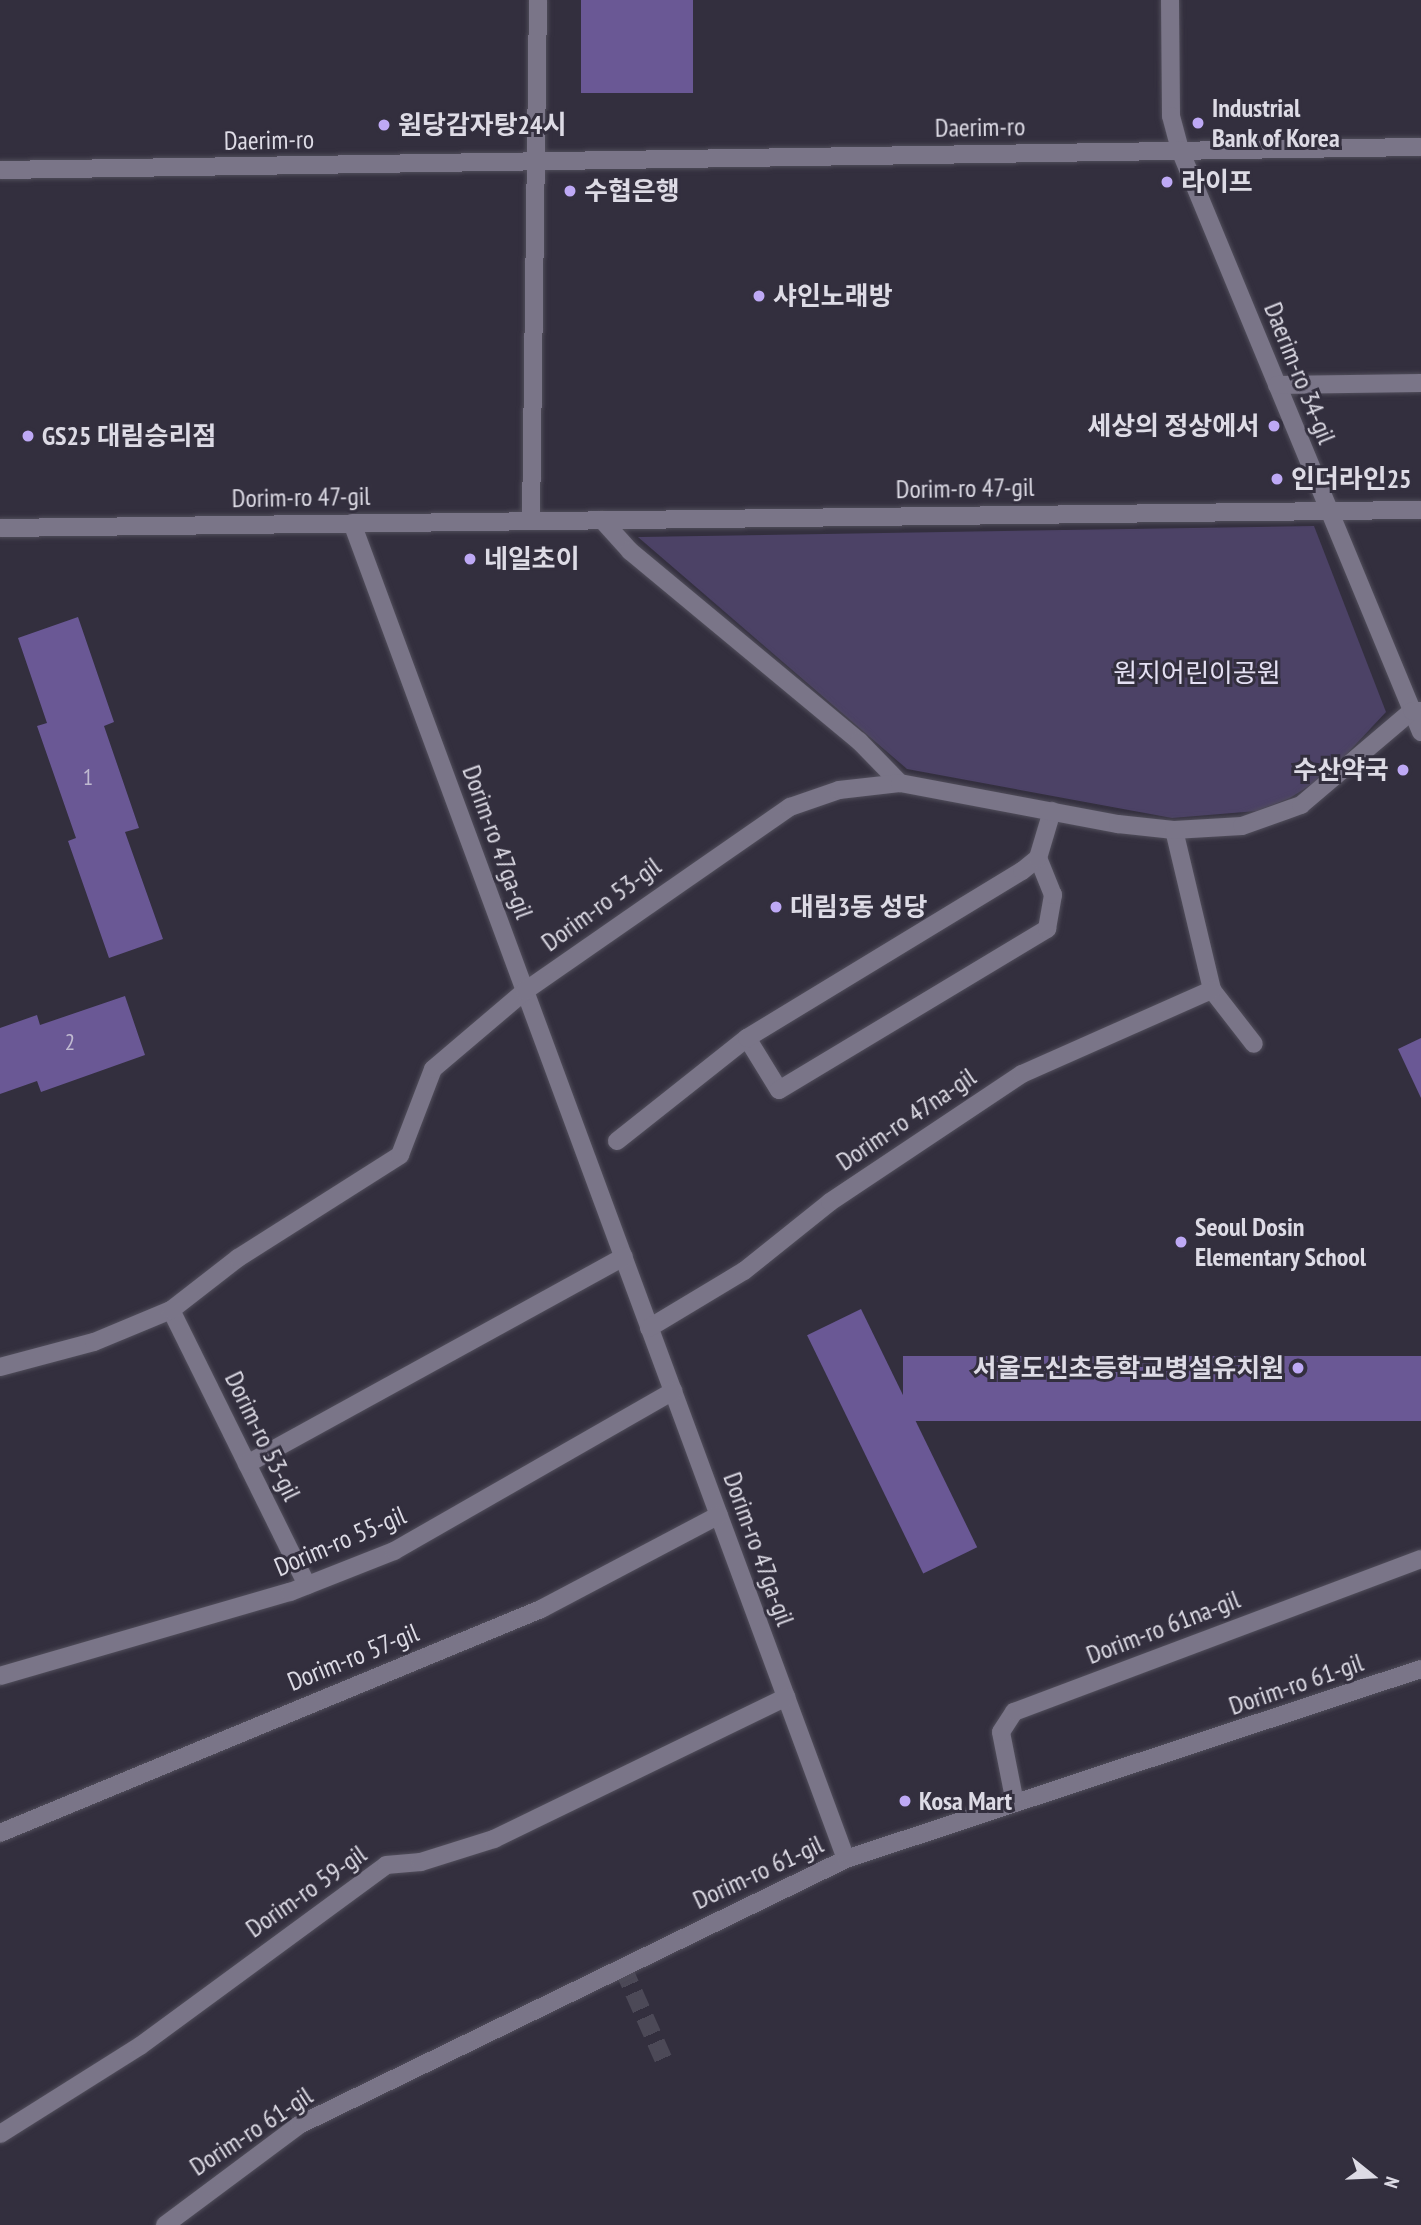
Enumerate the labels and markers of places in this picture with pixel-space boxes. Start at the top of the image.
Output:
place label: Industrial Bank of Korea [1212,92,1340,154]
place label: 원당감자탕24시 [398,109,566,141]
marker: Industrial Bank of Korea [1190,115,1206,131]
marker: 원당감자탕24시 [376,117,392,133]
place label: 라이프 [1181,166,1253,198]
marker: 라이프 [1159,174,1175,190]
place label: 수협은행 [584,175,680,207]
marker: 수협은행 [562,183,578,199]
place label: 샤인노래방 [773,280,893,312]
marker: 샤인노래방 [751,288,767,304]
place label: 세상의 정상에서 [1087,410,1260,442]
marker: 세상의 정상에서 [1266,418,1282,434]
place label: GS25 대림승리점 [42,420,216,452]
marker: GS25 대림승리점 [20,428,36,444]
place label: 인더라인25 [1291,463,1412,495]
marker: 인더라인25 [1269,471,1285,487]
place label: 네일초이 [484,543,580,575]
marker: 네일초이 [462,551,478,567]
place label: 수산약국 [1293,754,1389,786]
marker: 수산약국 [1395,762,1411,778]
place label: 대림3동 성당 [790,891,927,923]
marker: 대림3동 성당 [768,899,784,915]
place label: Seoul Dosin Elementary School [1195,1211,1367,1272]
marker: Seoul Dosin Elementary School [1173,1234,1189,1250]
place label: 서울도신초등학교병설유치원 [973,1352,1284,1384]
marker: 서울도신초등학교병설유치원 [1290,1360,1306,1376]
place label: Kosa Mart [919,1785,1012,1817]
marker: Kosa Mart [897,1793,913,1809]

